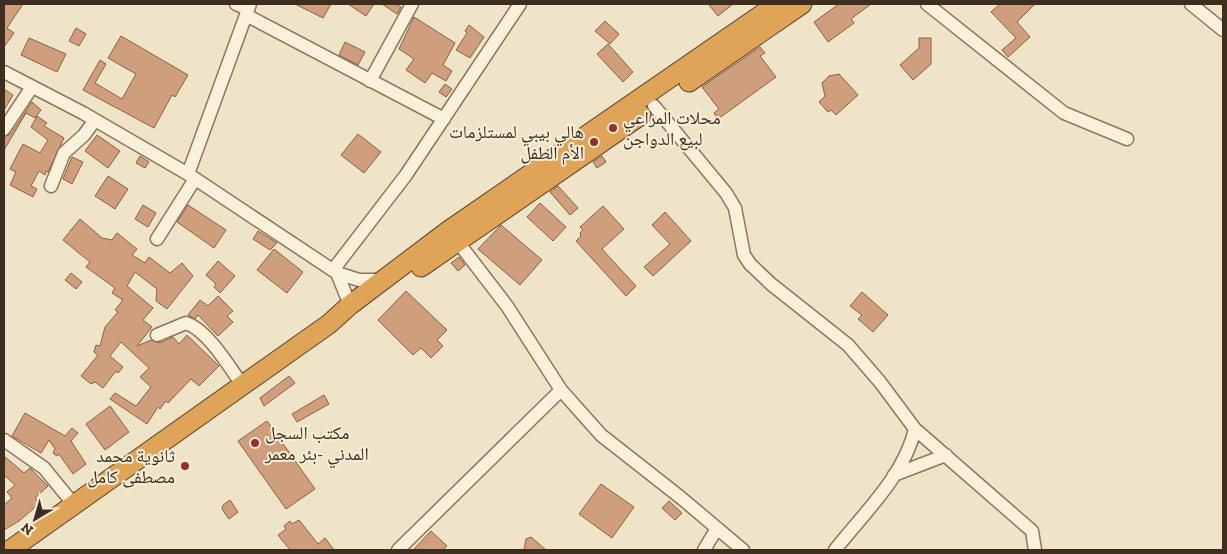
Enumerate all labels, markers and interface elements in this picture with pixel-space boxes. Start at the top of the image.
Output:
place label: محلات المراعي لبيع الدواجن [623,107,721,151]
place label: هالي بيبي لمستلزمات الأم الطفل [449,121,584,165]
marker: محلات المراعي لبيع الدواجن [607,122,619,134]
marker: هالي بيبي لمستلزمات الأم الطفل [588,136,600,148]
place label: مكتب السجل المدني -بئر معمر [264,422,369,469]
marker: مكتب السجل المدني -بئر معمر [249,437,261,449]
place label: ثانوية محمد مصطفى كامل [87,445,175,488]
marker: ثانوية محمد مصطفى كامل [179,460,191,472]
north arrow [10,494,60,544]
text: N [18,519,37,539]

